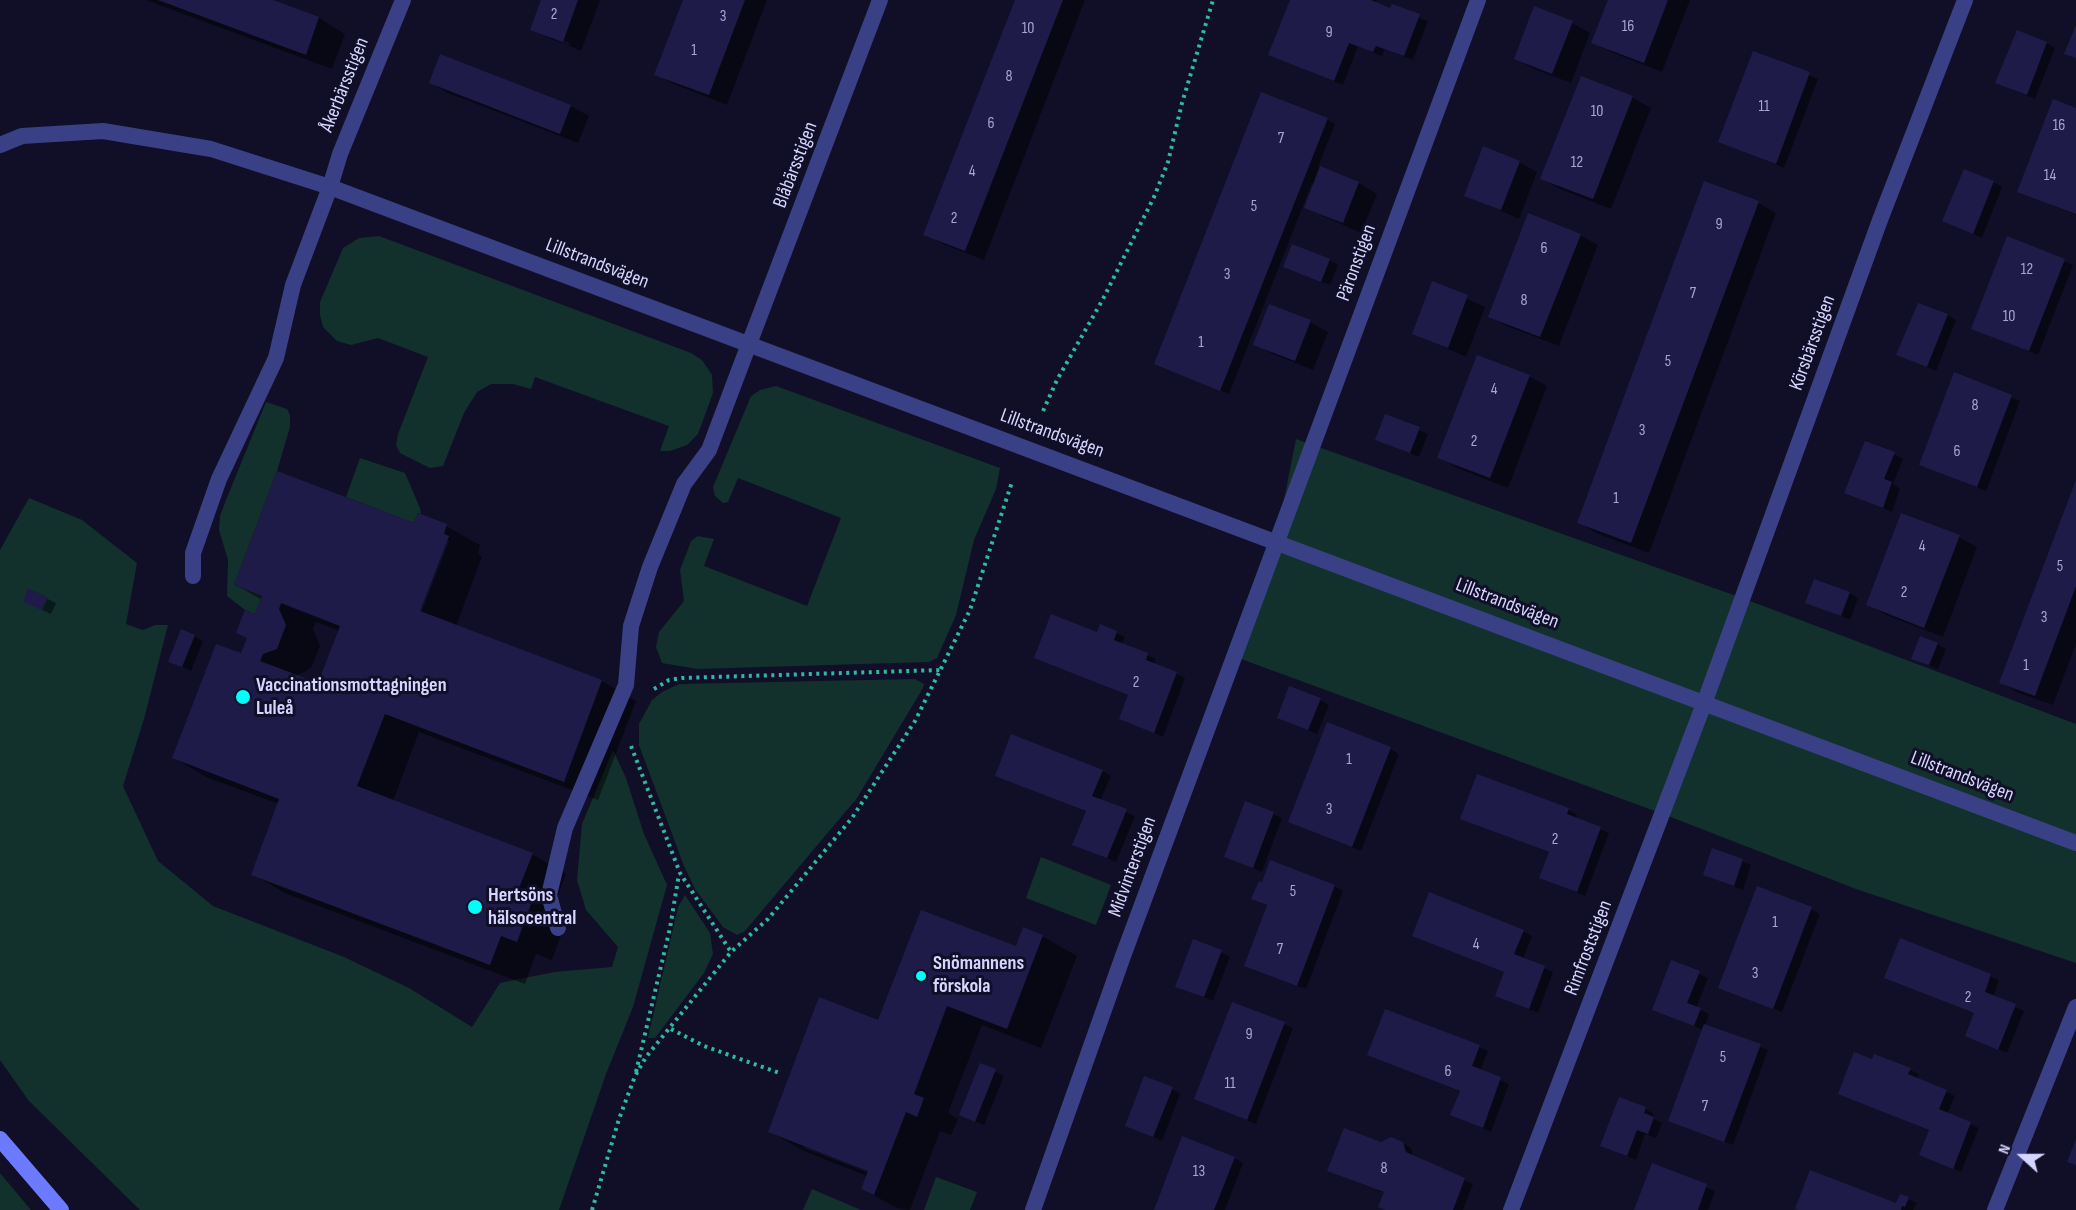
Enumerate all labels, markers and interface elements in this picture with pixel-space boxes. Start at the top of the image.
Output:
house number: 2 [551,5,557,25]
house number: 3 [720,7,726,27]
house number: 16 [1622,17,1634,37]
house number: 10 [1022,19,1034,39]
house number: 9 [1325,23,1333,43]
street label: Åkerbärsstigen [315,34,375,136]
house number: 1 [691,41,697,61]
house number: 8 [1005,67,1013,87]
house number: 11 [1758,97,1770,117]
house number: 10 [1591,102,1603,122]
house number: 6 [987,114,995,134]
house number: 16 [2053,116,2065,136]
street label: Blåbärsstigen [769,119,823,211]
house number: 7 [1278,129,1284,149]
house number: 12 [1571,153,1583,173]
house number: 4 [969,162,975,182]
house number: 14 [2044,166,2056,186]
house number: 5 [1251,197,1257,217]
house number: 2 [951,209,957,229]
house number: 9 [1715,215,1723,235]
street label: Päronstigen [1332,221,1382,305]
street label: Lillstrandsvägen [542,233,652,295]
house number: 6 [1540,239,1548,259]
house number: 12 [2021,260,2033,280]
house number: 3 [1224,265,1230,285]
house number: 7 [1690,284,1696,304]
house number: 8 [1520,291,1528,311]
street label: Körsbärsstigen [1785,292,1841,394]
house number: 10 [2003,307,2015,327]
house number: 1 [1198,333,1204,353]
house number: 5 [1665,352,1671,372]
house number: 4 [1491,380,1497,400]
house number: 8 [1971,396,1979,416]
street label: Lillstrandsvägen [997,404,1107,464]
house number: 3 [1639,421,1645,441]
house number: 2 [1471,432,1477,452]
house number: 6 [1953,442,1961,462]
house number: 1 [1613,489,1619,509]
house number: 4 [1919,537,1925,557]
house number: 5 [2057,557,2063,577]
street label: Lillstrandsvägen [1452,573,1562,635]
house number: 2 [1901,583,1907,603]
house number: 3 [2041,608,2047,628]
house number: 1 [2023,656,2029,676]
house number: 2 [1133,673,1139,693]
place label: Vaccinationsmottagningen Luleå [256,674,447,721]
marker: Vaccinationsmottagningen Luleå [234,688,252,706]
street label: Lillstrandsvägen [1907,746,2017,808]
house number: 1 [1346,750,1352,770]
house number: 3 [1326,800,1332,820]
street label: Midvinterstigen [1104,814,1162,920]
house number: 2 [1552,830,1558,850]
house number: 5 [1290,882,1296,902]
place label: Hertsöns hälsocentral [488,884,576,931]
street label: Rimfroststigen [1560,897,1618,999]
marker: Hertsöns hälsocentral [466,898,484,916]
house number: 1 [1772,913,1778,933]
house number: 4 [1473,935,1479,955]
house number: 7 [1277,940,1283,960]
place label: Snömannens förskola [933,952,1024,999]
house number: 3 [1752,964,1758,984]
marker: Snömannens förskola [914,969,928,983]
house number: 2 [1965,988,1971,1008]
house number: 9 [1245,1025,1253,1045]
house number: 5 [1720,1048,1726,1068]
house number: 6 [1444,1062,1452,1082]
house number: 11 [1224,1074,1236,1094]
house number: 7 [1702,1097,1708,1117]
north arrow [1992,1126,2052,1186]
text: N [1994,1142,2015,1157]
house number: 8 [1380,1159,1388,1179]
house number: 13 [1193,1162,1205,1182]

